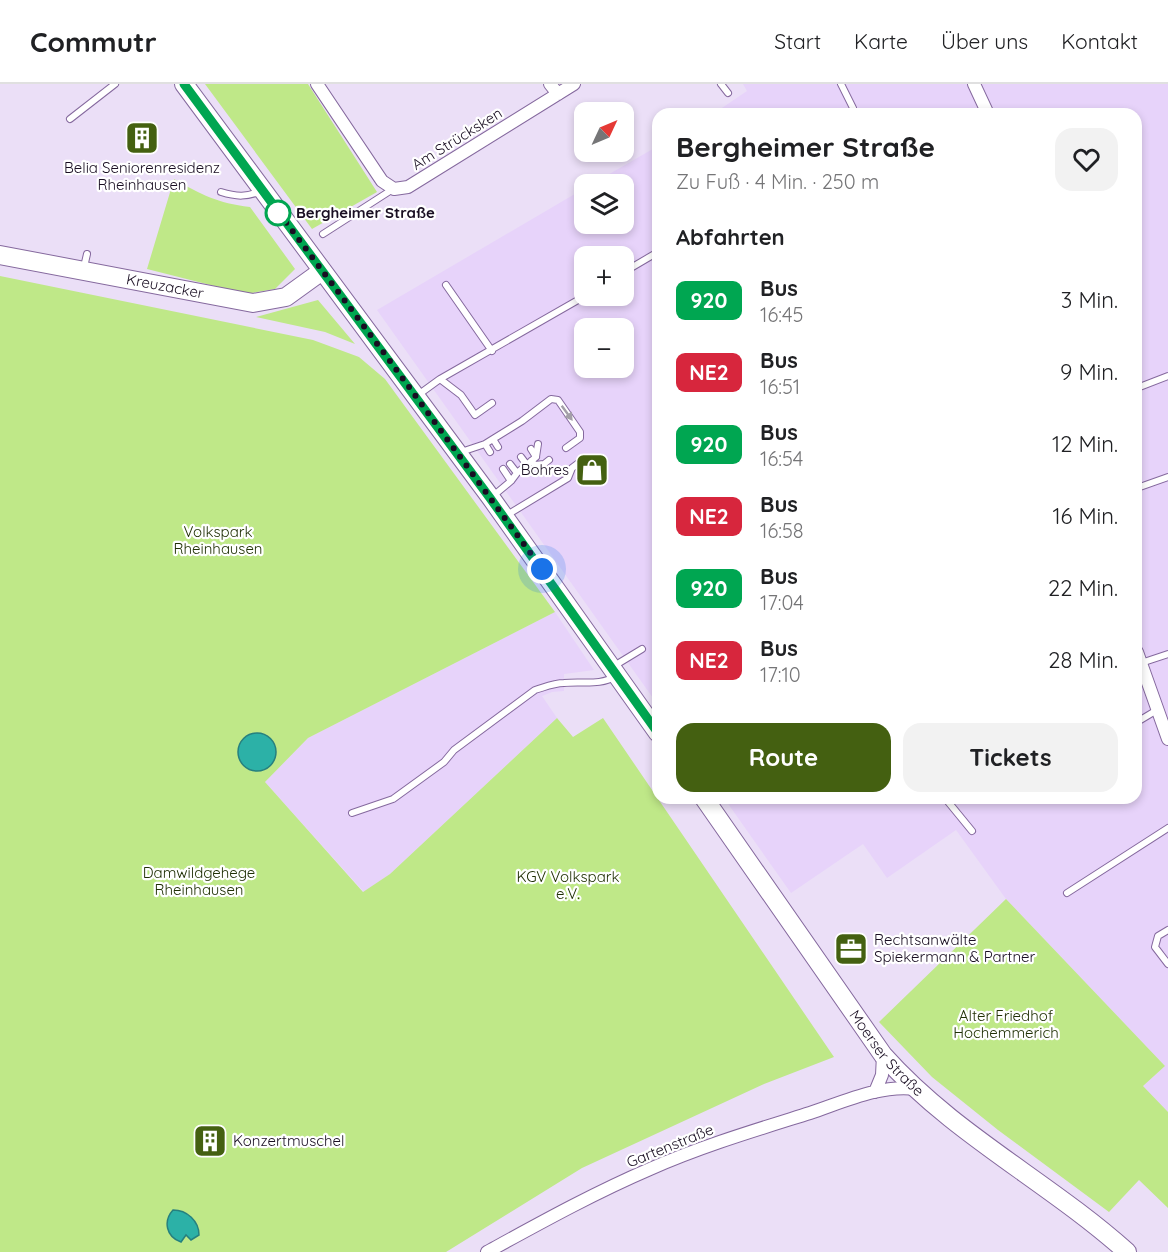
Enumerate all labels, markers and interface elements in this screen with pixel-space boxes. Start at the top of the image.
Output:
text: Commutr [30,24,157,59]
text: Start [774,28,821,54]
text: Karte [854,28,908,54]
text: Über uns [941,28,1028,54]
text: Kontakt [1061,28,1138,54]
north arrow [574,102,634,162]
map controls [574,102,634,378]
street label: Am Strücksken [408,103,505,174]
building icon: Belia Seniorenresidenz Rheinhausen [124,120,160,156]
button: heart [1055,128,1118,191]
text: Bergheimer Straße [676,129,935,164]
place label: Belia Seniorenresidenz Rheinhausen [64,158,220,194]
text: Zu Fuß · 4 Min. · 250 m [676,169,879,194]
button: layers [574,174,634,234]
marker: Bergheimer Straße [265,200,291,226]
place label: Bergheimer Straße [296,203,435,222]
text: Abfahrten [676,223,785,251]
button: + [574,246,634,306]
street label: Kreuzacker [125,269,206,303]
text: Bus [760,274,798,302]
text: 3 Min. [1061,286,1118,314]
text: 920 [691,287,727,313]
text: 16:45 [760,302,804,327]
button: − [574,318,634,378]
text: Bus [760,346,798,374]
text: 9 Min. [1060,358,1118,386]
text: NE2 [689,359,729,385]
text: 16:51 [760,374,800,399]
one-way arrow [561,405,573,421]
text: Bus [760,418,798,446]
text: 12 Min. [1052,430,1118,458]
text: 920 [691,431,727,457]
text: 16:54 [760,446,803,471]
shop icon: Bohres [574,452,610,488]
place label: Bohres [521,460,569,479]
text: Bus [760,490,798,518]
text: 16 Min. [1052,502,1118,530]
text: NE2 [689,503,729,529]
text: 16:58 [760,518,804,543]
park label: Volkspark Rheinhausen [173,522,263,558]
your location [527,554,557,584]
text: Bus [760,562,798,590]
text: 22 Min. [1048,574,1118,602]
text: 920 [691,575,727,601]
text: 17:04 [760,590,804,615]
text: Bus [760,634,798,662]
text: 28 Min. [1048,646,1118,674]
text: NE2 [689,647,729,673]
text: 17:10 [760,662,801,687]
button: Route [676,723,891,792]
button: Tickets [903,723,1118,792]
park label: Damwildgehege Rheinhausen [143,863,255,899]
park label: KGV Volkspark e.V. [516,867,620,903]
place label: Rechtsanwälte Spiekermann & Partner [874,930,1036,966]
office icon: Rechtsanwälte Spiekermann & Partner [833,931,869,967]
street label: Moerser Straße [846,1006,928,1100]
park label: Alter Friedhof Hochemmerich [953,1006,1059,1042]
street label: Gartenstraße [624,1119,716,1172]
building icon: Konzertmuschel [192,1123,228,1159]
place label: Konzertmuschel [233,1131,344,1150]

